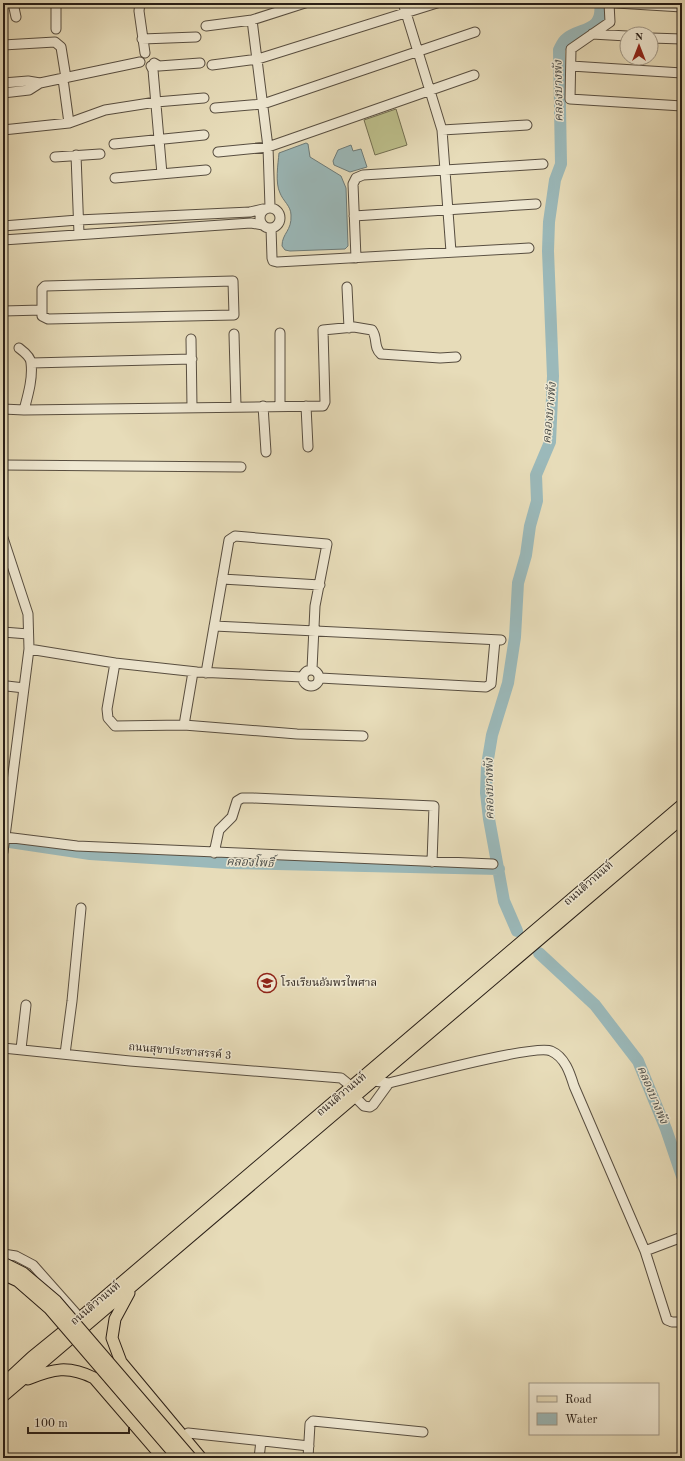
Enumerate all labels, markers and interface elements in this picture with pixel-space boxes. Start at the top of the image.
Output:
north arrow [619,26,659,66]
text: N [635,32,644,43]
water label: คลองบางพัง [551,59,566,122]
water label: คลองบางพัง [540,381,559,444]
water label: คลองบางพัง [482,757,497,820]
water label: คลองโพธิ์ [226,852,279,870]
street label: ถนนติวานนท์ [561,858,616,908]
school or university icon: โรงเรียนอัมพรไพศาล [256,972,278,994]
place label: โรงเรียนอัมพรไพศาล [280,975,377,989]
street label: ถนนสุขาประชาสรรค์ 3 [128,1040,232,1063]
water label: คลองบางพัง [634,1064,671,1127]
street label: ถนนติวานนท์ [314,1070,369,1119]
street label: ถนนติวานนท์ [68,1279,123,1328]
legend [529,1383,659,1435]
text: Road [565,1394,592,1406]
scale bar [28,1409,129,1435]
text: Water [565,1414,598,1426]
text: 100 m [34,1418,68,1430]

